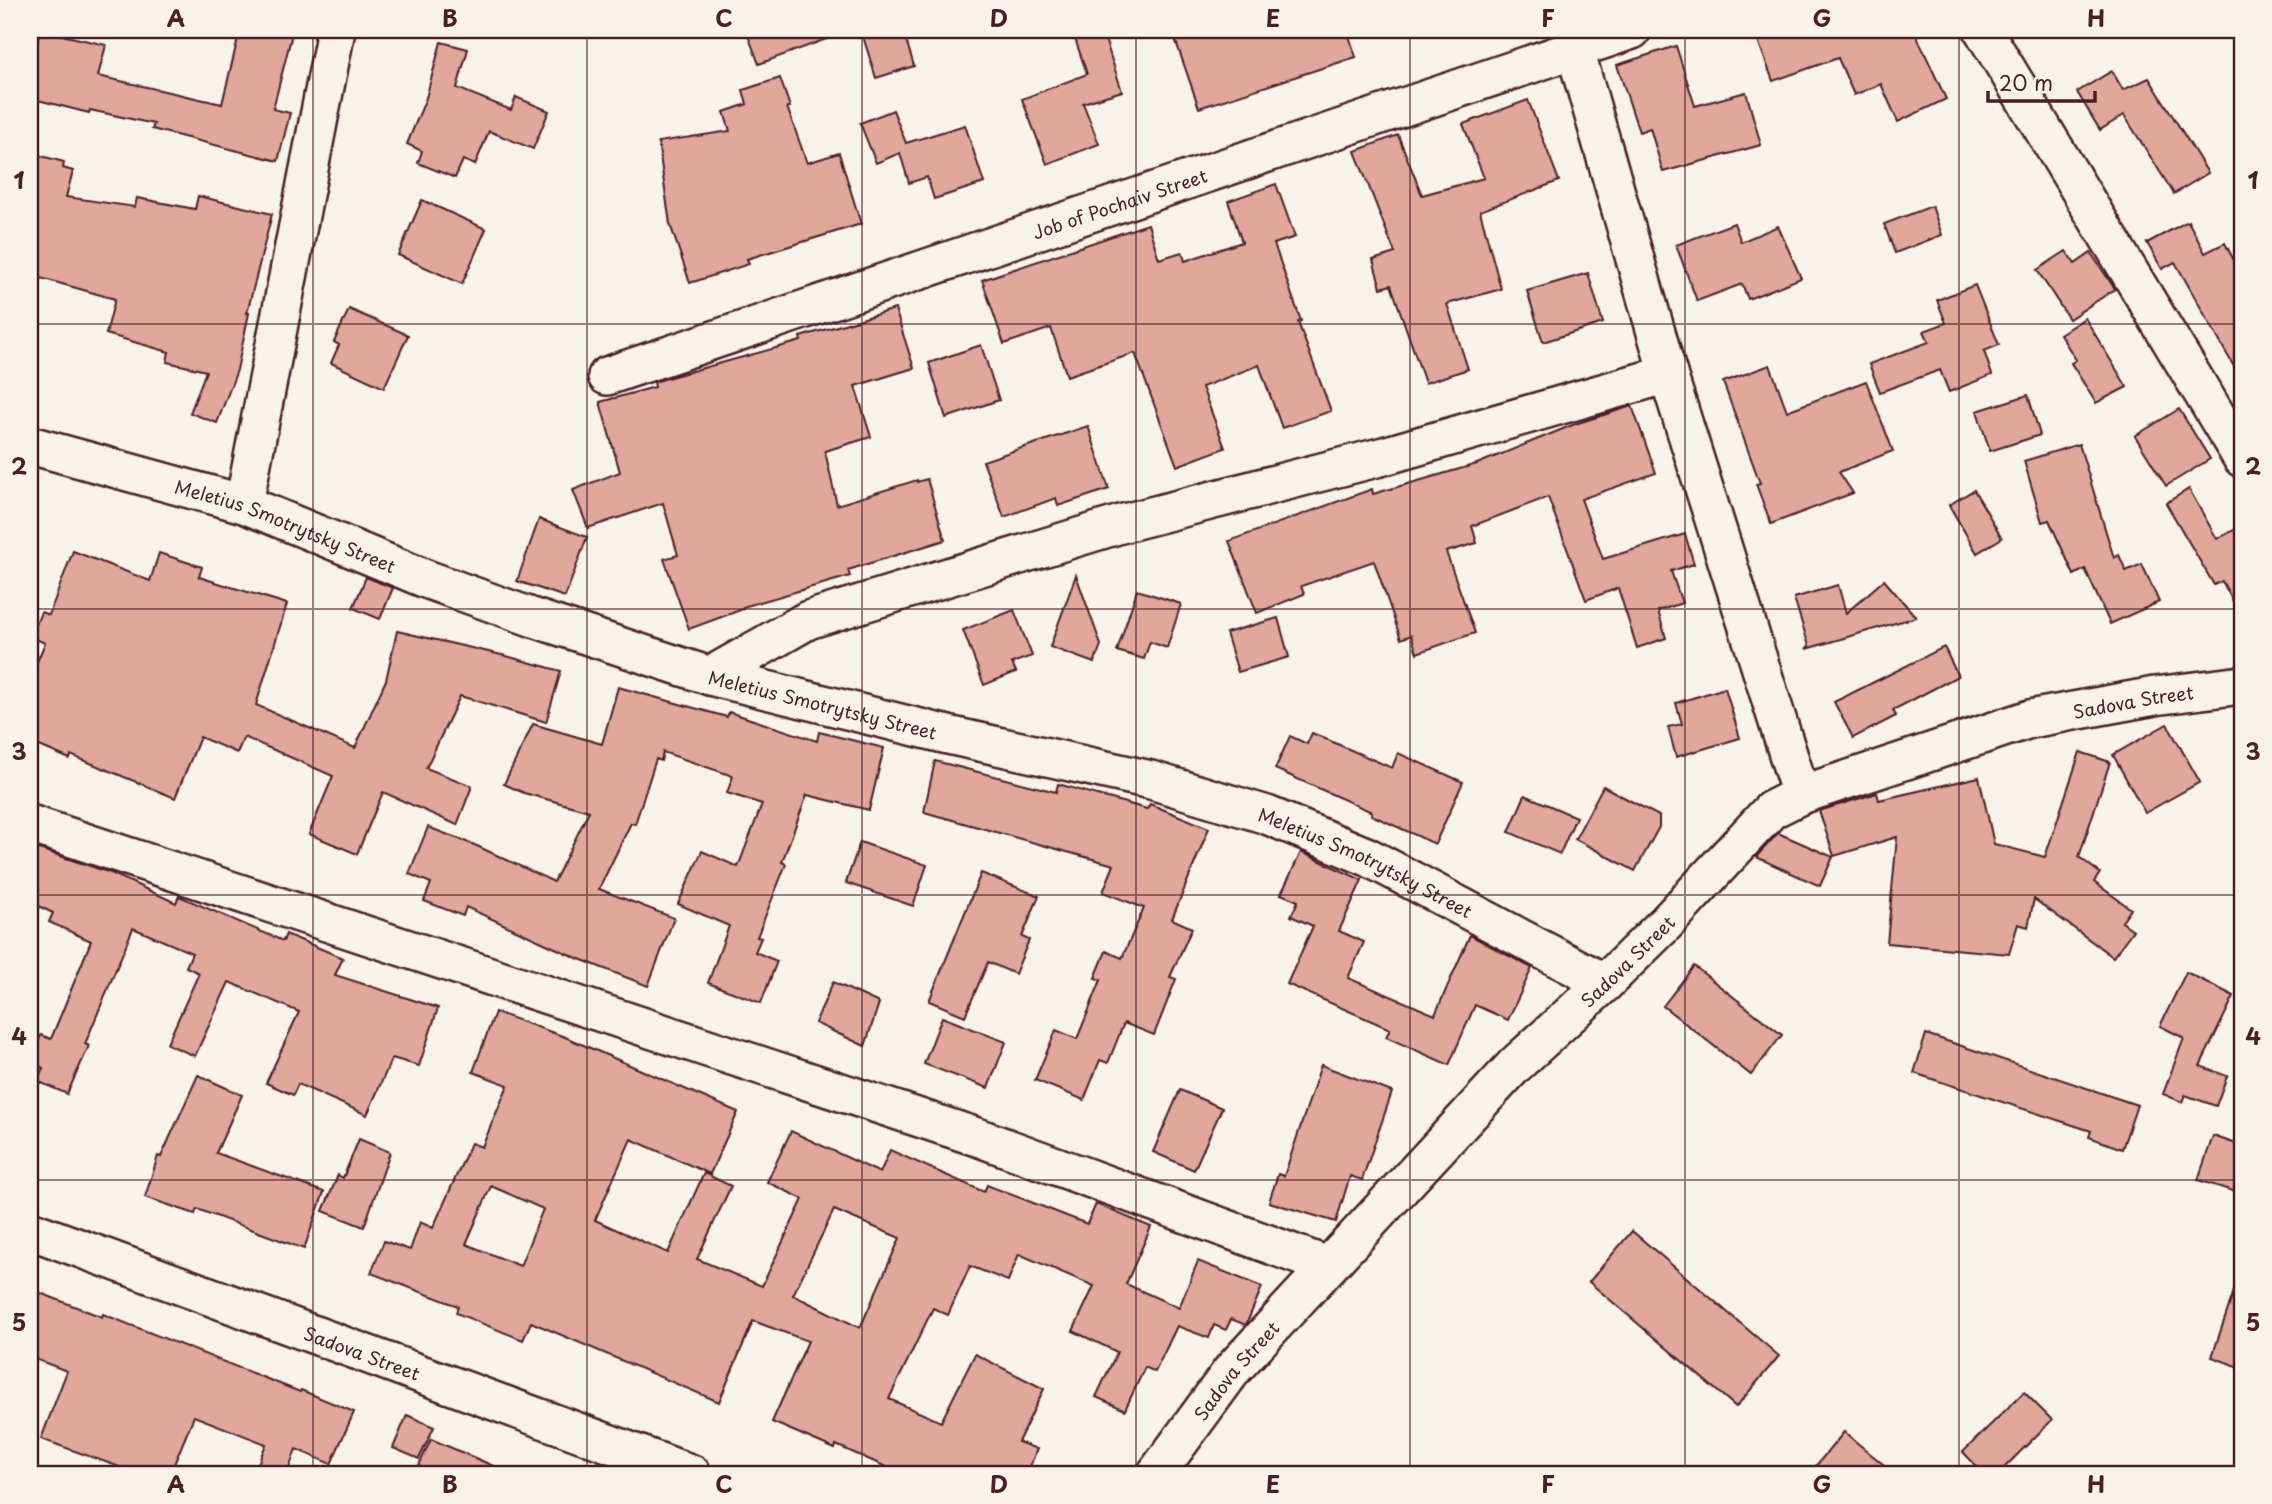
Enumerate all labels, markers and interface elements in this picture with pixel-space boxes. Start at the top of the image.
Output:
text: A [167,0,185,35]
text: B [442,0,458,35]
text: C [715,0,733,35]
text: D [990,0,1008,35]
text: E [1266,0,1280,35]
text: F [1541,0,1555,35]
text: G [1813,0,1831,35]
text: H [2087,0,2105,35]
scale bar [1988,60,2095,104]
text: 20 m [1999,66,2053,98]
street label: Job of Pochaiv Street [1029,161,1210,245]
text: 1 [14,162,25,197]
text: 1 [2248,162,2259,197]
text: 2 [11,448,27,483]
text: 2 [2245,448,2261,483]
street label: Meletius Smotrytsky Street [172,472,400,579]
street label: Meletius Smotrytsky Street [706,663,940,745]
street label: Sadova Street [2071,678,2195,724]
text: 3 [11,733,27,768]
text: 3 [2245,733,2261,768]
street label: Meletius Smotrytsky Street [1255,800,1477,924]
street label: Sadova Street [1574,909,1680,1013]
text: 4 [11,1018,27,1053]
text: 4 [2245,1018,2261,1053]
text: 5 [12,1304,26,1339]
text: 5 [2246,1304,2260,1339]
street label: Sadova Street [1187,1315,1285,1425]
street label: Sadova Street [300,1319,424,1386]
text: A [167,1466,185,1501]
text: B [442,1466,458,1501]
text: C [715,1466,733,1501]
text: D [990,1466,1008,1501]
text: E [1266,1466,1280,1501]
text: F [1541,1466,1555,1501]
text: G [1813,1466,1831,1501]
text: H [2087,1466,2105,1501]

